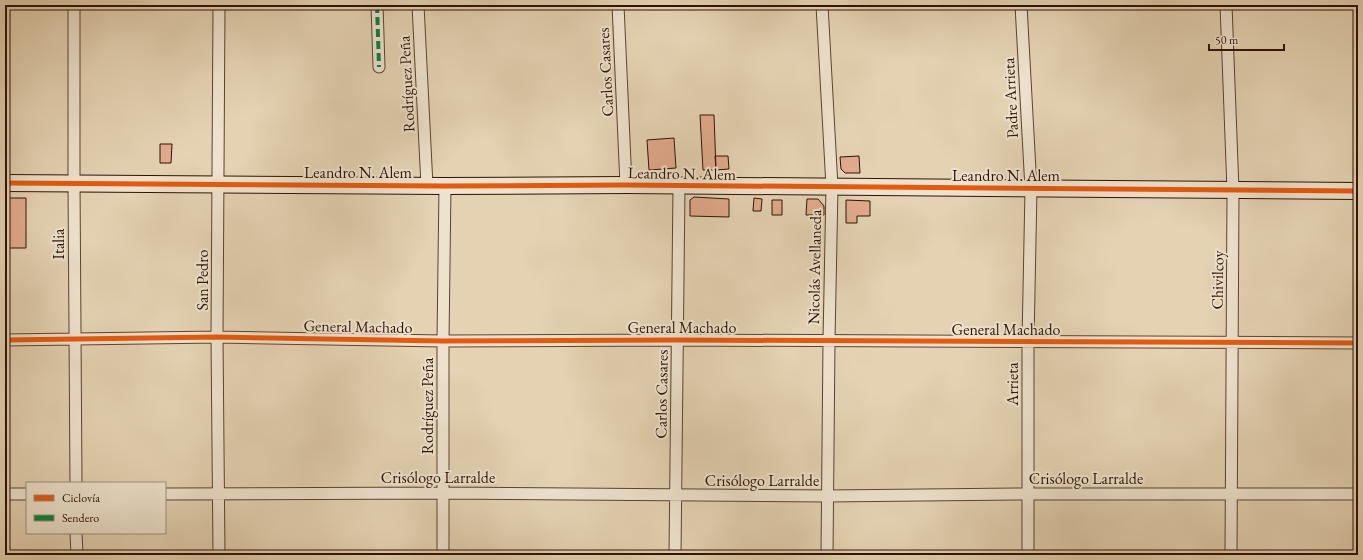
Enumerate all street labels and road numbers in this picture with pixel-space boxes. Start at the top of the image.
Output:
street label: Carlos Casares [593,27,618,117]
street label: Rodríguez Peña [393,35,420,133]
street label: Padre Arrieta [998,57,1023,139]
street label: Leandro N. Alem [304,162,413,183]
street label: Leandro N. Alem [628,162,737,185]
street label: Leandro N. Alem [952,165,1061,186]
street label: Nicolás Avellaneda [803,209,826,325]
street label: Italia [48,228,69,260]
street label: San Pedro [192,249,213,310]
street label: Chivilcoy [1206,249,1229,310]
street label: General Machado [303,315,413,338]
street label: General Machado [628,317,737,338]
street label: General Machado [952,319,1061,340]
street label: Carlos Casares [650,349,673,439]
street label: Rodríguez Peña [417,357,438,454]
street label: Arrieta [1002,362,1023,407]
street label: Crisólogo Larralde [381,467,495,488]
street label: Crisólogo Larralde [1029,468,1143,489]
street label: Crisólogo Larralde [705,470,819,491]

